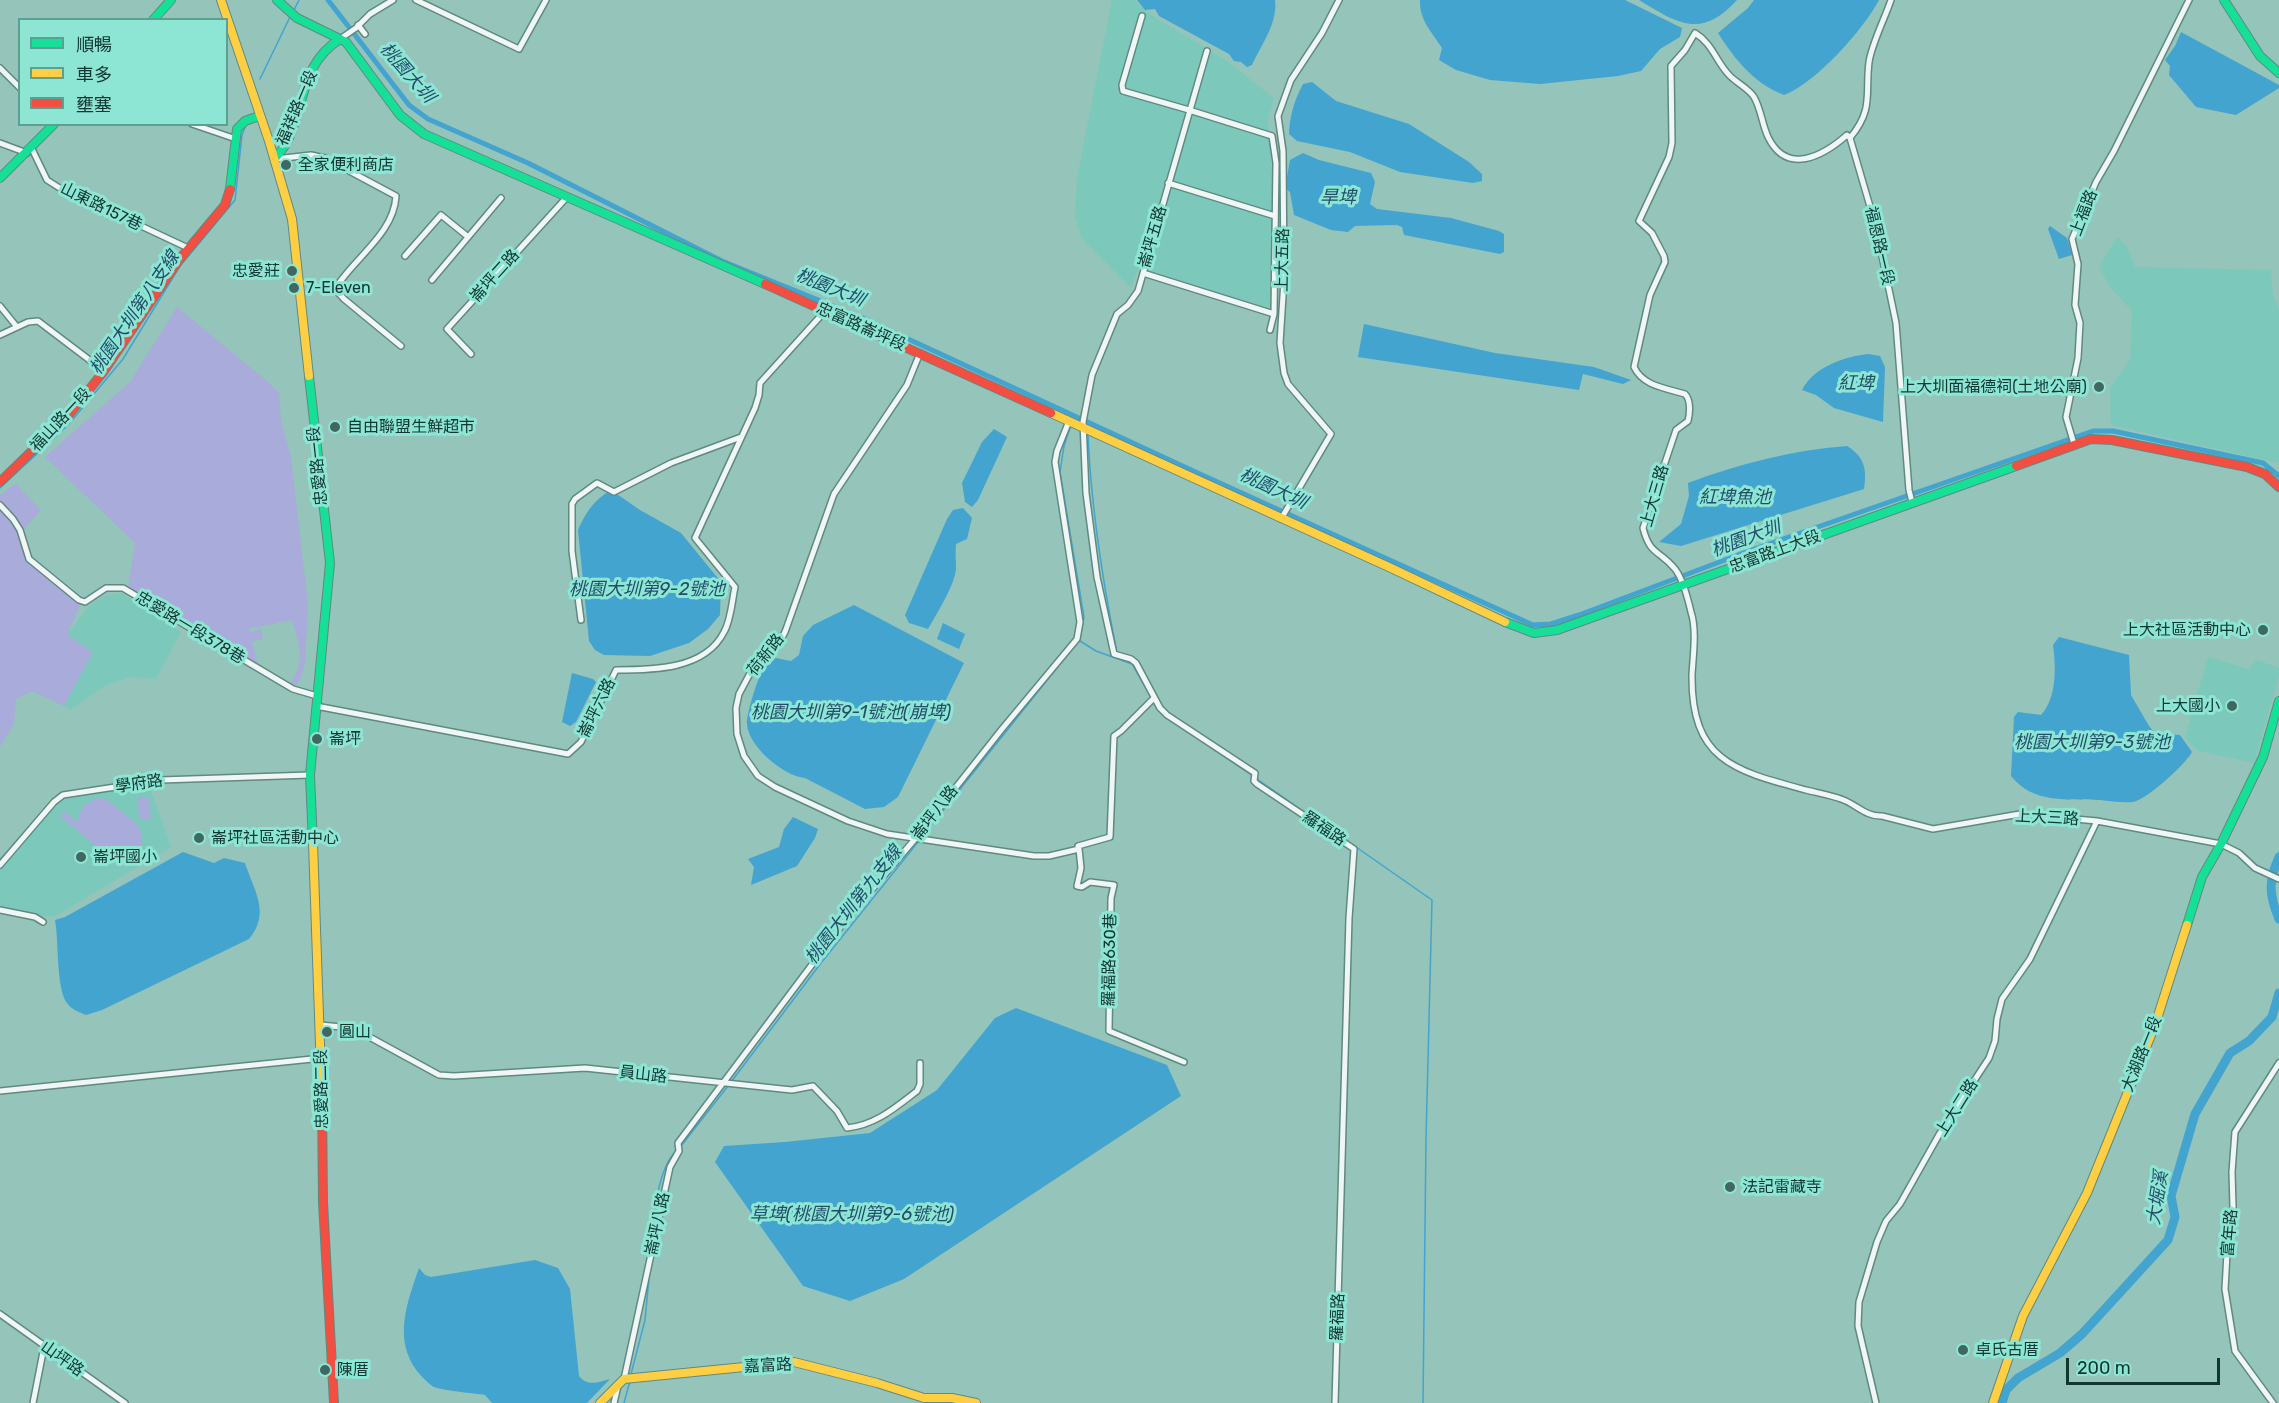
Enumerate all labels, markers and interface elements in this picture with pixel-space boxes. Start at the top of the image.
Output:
legend [18,18,228,126]
text: 順暢 [76,34,112,56]
water label: 桃園大圳 [375,39,439,107]
text: 車多 [76,64,112,86]
street label: 福祥路一段 [273,67,321,149]
text: 壅塞 [76,94,112,116]
place label: 全家便利商店 [298,155,394,175]
marker: 全家便利商店 [279,158,293,172]
street label: 山東路157巷 [57,179,145,235]
water label: 旱埤 [1320,187,1356,209]
street label: 上福路 [2066,187,2102,239]
street label: 崙坪五路 [1135,204,1171,270]
street label: 福恩路一段 [1861,205,1897,287]
street label: 上大五路 [1273,228,1293,292]
street label: 崙坪二路 [466,246,524,306]
water label: 桃園大圳第八支線 [86,247,184,379]
place label: 忠愛莊 [232,261,280,281]
marker: 忠愛莊 [285,264,299,278]
water label: 桃園大圳 [793,265,867,311]
place label: 7-Eleven [306,278,371,298]
marker: 7-Eleven [287,281,301,295]
street label: 忠富路崙坪段 [813,299,909,355]
water label: 紅埤 [1838,373,1874,395]
place label: 上大圳面福德祠(土地公廟) [1900,377,2087,397]
marker: 上大圳面福德祠(土地公廟) [2092,380,2106,394]
street label: 福山路一段 [27,384,95,456]
place label: 自由聯盟生鮮超市 [347,417,475,437]
marker: 自由聯盟生鮮超市 [328,420,342,434]
street label: 忠愛路一段 [304,425,332,507]
street label: 上大三路 [1637,463,1673,529]
water label: 桃園大圳 [1236,464,1310,514]
water label: 紅埤魚池 [1699,487,1771,509]
water label: 桃園大圳 [1708,517,1784,561]
street label: 忠富路上大段 [1727,527,1823,577]
water label: 桃園大圳第9-2號池 [569,579,725,601]
street label: 忠愛路一段378巷 [132,588,248,668]
place label: 上大社區活動中心 [2123,620,2251,640]
marker: 上大社區活動中心 [2256,623,2270,637]
street label: 荷新路 [744,630,788,680]
street label: 崙坪六路 [574,675,620,741]
place label: 上大國小 [2156,696,2220,716]
marker: 上大國小 [2225,699,2239,713]
water label: 桃園大圳第9-1號池(崩埤) [751,702,951,724]
place label: 崙坪 [329,729,361,749]
marker: 崙坪 [310,732,324,746]
water label: 桃園大圳第9-3號池 [2014,732,2170,754]
street label: 學府路 [114,771,164,797]
street label: 崙坪八路 [908,782,962,844]
street label: 上大三路 [2015,807,2079,829]
street label: 羅福路 [1299,808,1349,850]
place label: 崙坪社區活動中心 [211,828,339,848]
marker: 崙坪社區活動中心 [192,831,206,845]
water label: 桃園大圳第九支線 [801,842,907,968]
place label: 崙坪國小 [93,847,157,867]
marker: 崙坪國小 [74,850,88,864]
street label: 羅福路630巷 [1100,913,1120,1007]
street label: 大湖路一段 [2118,1013,2166,1095]
place label: 圓山 [339,1022,371,1042]
marker: 圓山 [320,1025,334,1039]
street label: 忠愛路二段 [312,1049,332,1129]
street label: 員山路 [618,1063,668,1087]
street label: 上大二路 [1932,1076,1982,1140]
water label: 大堀溪 [2143,1170,2173,1226]
place label: 法記雷藏寺 [1742,1177,1822,1197]
marker: 法記雷藏寺 [1723,1180,1737,1194]
street label: 崙坪八路 [642,1191,674,1257]
water label: 草埤(桃園大圳第9-6號池) [750,1204,954,1226]
street label: 富年路 [2218,1208,2242,1258]
street label: 羅福路 [1328,1293,1348,1341]
street label: 山坪路 [37,1337,87,1381]
place label: 卓氏古厝 [1975,1340,2039,1360]
marker: 卓氏古厝 [1956,1343,1970,1357]
scale bar [2069,1346,2224,1384]
street label: 嘉富路 [744,1355,792,1377]
text: 200 m [2077,1357,2131,1379]
place label: 陳厝 [337,1360,369,1380]
marker: 陳厝 [318,1363,332,1377]

